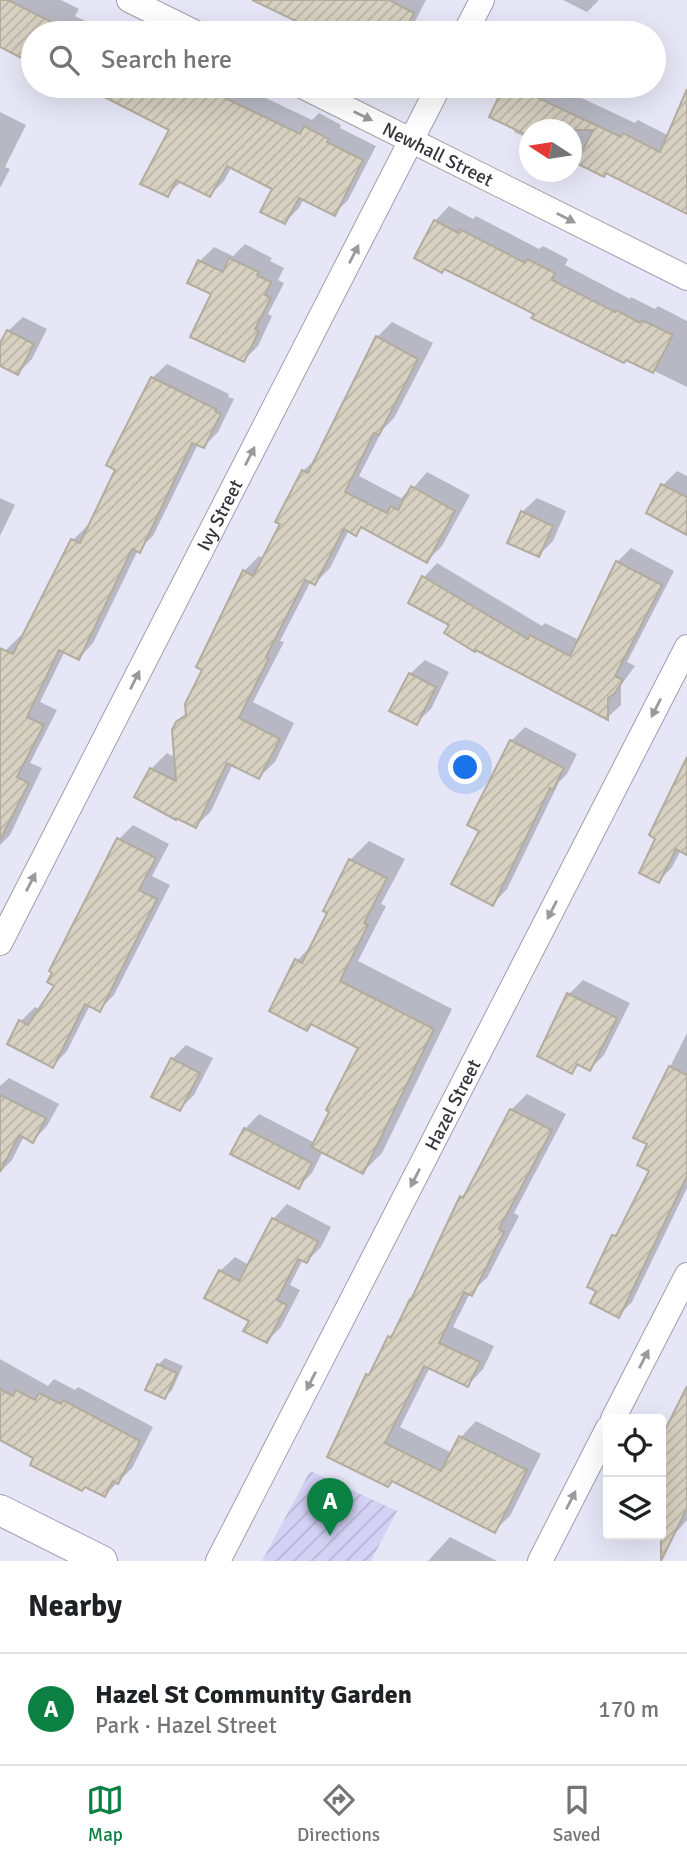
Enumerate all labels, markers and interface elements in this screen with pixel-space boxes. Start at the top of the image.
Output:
search box [21,21,666,98]
icon: search [45,41,83,79]
text: Search here [101,44,232,76]
one-way arrow [353,110,373,122]
street label: Newhall Street [378,117,497,193]
north arrow [519,119,582,182]
one-way arrow [557,211,577,223]
one-way arrow [348,243,360,263]
one-way arrow [245,446,256,466]
street label: Ivy Street [192,475,249,555]
one-way arrow [130,670,141,690]
one-way arrow [650,698,661,718]
your location [448,750,482,784]
one-way arrow [25,872,37,892]
one-way arrow [546,901,558,920]
street label: Hazel Street [420,1055,487,1155]
one-way arrow [409,1168,420,1188]
one-way arrow [638,1348,650,1368]
one-way arrow [305,1371,316,1391]
map controls [603,1414,666,1540]
button: locate [603,1414,666,1477]
button: layers [603,1477,666,1540]
pin: A [307,1478,353,1536]
one-way arrow [566,1490,577,1510]
text: Nearby [28,1588,122,1625]
text: Hazel St Community Garden [95,1679,412,1711]
text: A [44,1695,58,1724]
text: 170 m [598,1695,659,1724]
text: Park · Hazel Street [95,1711,277,1740]
tab: Map [86,1781,124,1847]
tab: Directions [297,1781,380,1847]
tab: Saved [553,1781,601,1847]

